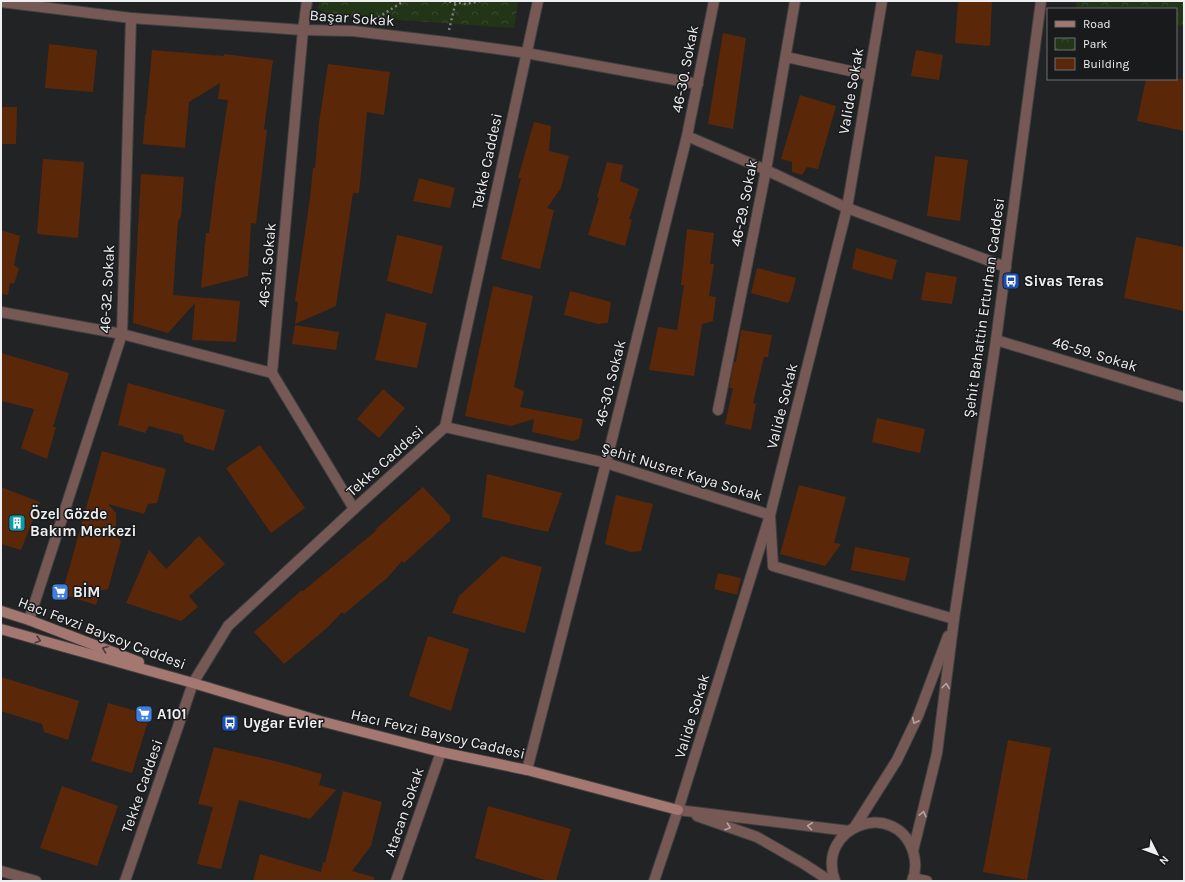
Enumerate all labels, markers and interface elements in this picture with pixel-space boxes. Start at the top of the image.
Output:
street label: Başar Sokak [309,6,395,30]
legend [1047,8,1177,80]
text: Road [1083,17,1111,31]
street label: 46-30. Sokak [668,24,702,114]
text: Park [1083,37,1108,51]
street label: Valide Sokak [835,46,867,136]
text: Building [1083,57,1130,71]
street label: Tekke Caddesi [468,111,506,211]
street label: 46-29. Sokak [727,158,761,248]
street label: Şehit Bahattin Erturhan Caddesi [960,197,1008,419]
street label: 46-31. Sokak [254,222,280,308]
street label: 46-32. Sokak [96,244,118,334]
bus stop icon: Sivas Teras [1001,271,1021,291]
place label: Sivas Teras [1024,272,1104,290]
street label: 46-59. Sokak [1050,333,1140,375]
street label: 46-30. Sokak [591,338,629,428]
street label: Valide Sokak [763,361,801,451]
street label: Tekke Caddesi [343,422,427,500]
street label: Şehit Nusret Kaya Sokak [599,439,765,505]
place label: Özel Gözde Bakım Merkezi [30,504,136,540]
building icon: Özel Gözde Bakım Merkezi [7,513,27,533]
supermarket icon: BİM [50,582,70,602]
place label: BİM [73,582,100,601]
street label: Hacı Fevzi Baysoy Caddesi [16,593,188,673]
one-way arrow [35,635,42,644]
one-way arrow [101,645,108,653]
street label: Valide Sokak [671,672,713,760]
one-way arrow [941,683,950,689]
supermarket icon: A101 [134,704,154,724]
place label: A101 [157,705,187,723]
street label: Hacı Fevzi Baysoy Caddesi [349,705,527,763]
bus stop icon: Uygar Evler [220,713,240,733]
place label: Uygar Evler [243,714,323,732]
one-way arrow [913,717,920,724]
street label: Tekke Caddesi [118,737,166,835]
street label: Atacan Sokak [380,765,428,859]
one-way arrow [918,810,926,817]
one-way arrow [807,822,813,831]
one-way arrow [724,823,731,831]
north arrow [1137,834,1177,874]
text: N [1157,853,1172,868]

